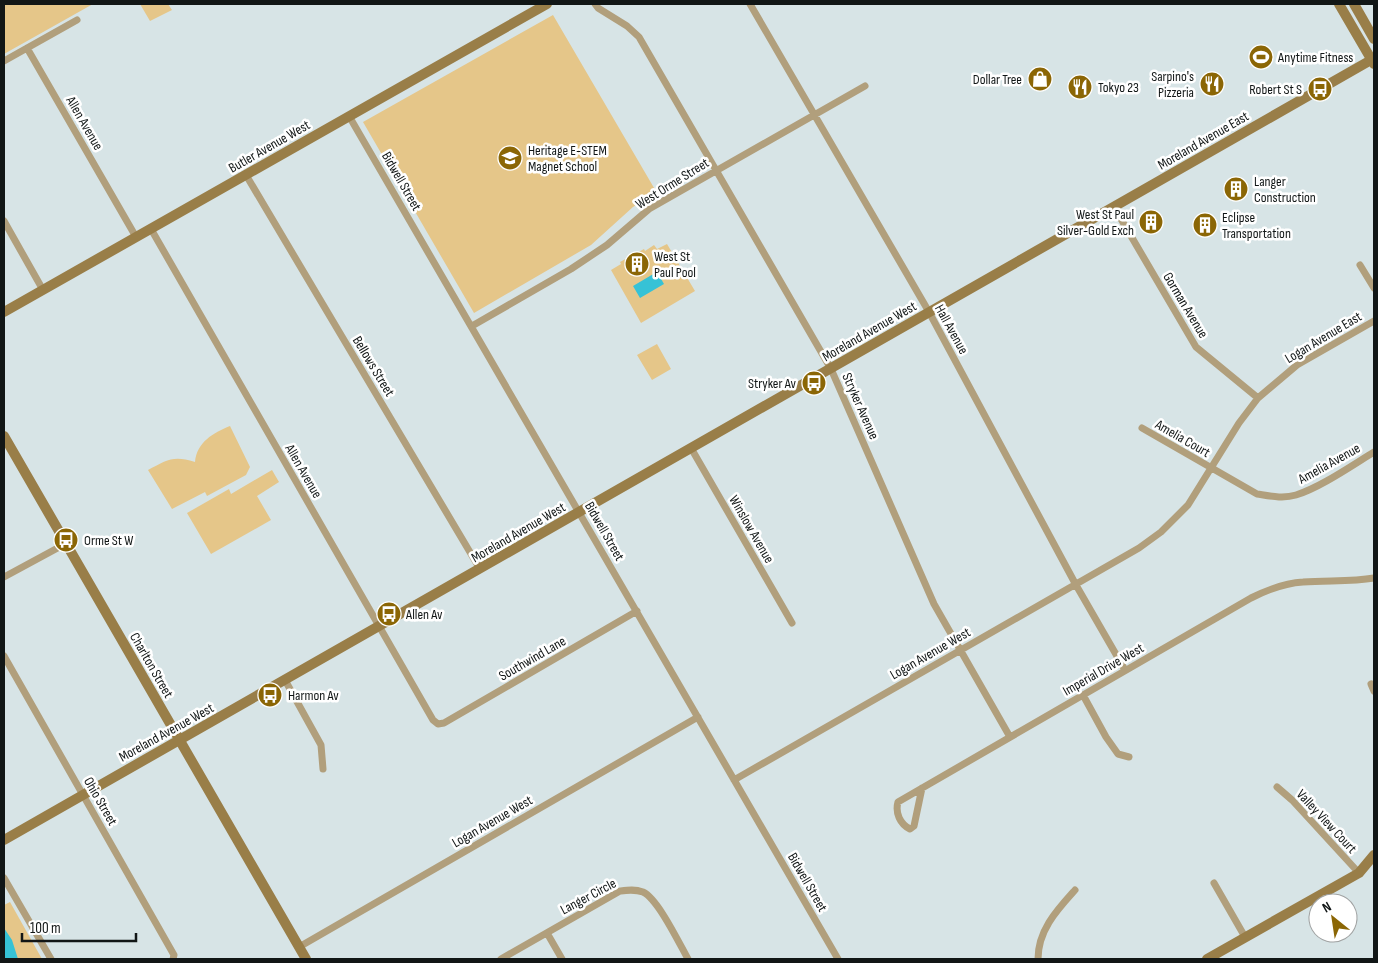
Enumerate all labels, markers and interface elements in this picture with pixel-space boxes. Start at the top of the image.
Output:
sports icon: Anytime Fitness [1248,44,1274,70]
place label: Anytime Fitness [1277,49,1353,66]
shop icon: Dollar Tree [1027,66,1053,92]
place label: Sarpino's Pizzeria [1151,68,1194,101]
place label: Dollar Tree [973,71,1022,88]
restaurant icon: Sarpino's Pizzeria [1199,71,1225,97]
restaurant icon: Tokyo 23 [1067,74,1093,100]
bus stop icon: Robert St S [1307,76,1333,102]
place label: Tokyo 23 [1098,79,1139,96]
place label: Robert St S [1249,81,1302,98]
street label: Allen Avenue [62,92,107,153]
street label: Moreland Avenue East [1155,107,1252,173]
street label: Butler Avenue West [226,116,313,177]
place label: Heritage E-STEM Magnet School [528,142,607,175]
school or university icon: Heritage E-STEM Magnet School [497,145,523,171]
street label: Bidwell Street [378,149,425,214]
street label: West Orme Street [632,154,712,213]
place label: Langer Construction [1254,173,1316,206]
building icon: Langer Construction [1223,176,1249,202]
place label: West St Paul Silver-Gold Exch [1057,206,1134,239]
building icon: West St Paul Silver-Gold Exch [1138,209,1164,235]
place label: Eclipse Transportation [1222,209,1291,242]
building icon: Eclipse Transportation [1192,212,1218,238]
place label: West St Paul Pool [654,248,696,281]
building icon: West St Paul Pool [624,251,650,277]
street label: Gorman Avenue [1159,269,1212,341]
street label: Moreland Avenue West [819,298,919,365]
street label: Hall Avenue [931,301,972,357]
street label: Logan Avenue East [1282,308,1365,367]
street label: Bellows Street [349,333,398,400]
bus stop icon: Stryker Av [801,370,827,396]
street label: Stryker Avenue [838,370,883,442]
place label: Stryker Av [748,375,797,392]
street label: Amelia Court [1151,415,1213,461]
street label: Amelia Avenue [1294,439,1363,488]
street label: Allen Avenue [281,440,326,501]
street label: Winslow Avenue [725,492,778,566]
street label: Moreland Avenue West [468,499,568,566]
street label: Bidwell Street [581,499,628,564]
bus stop icon: Orme St W [53,527,79,553]
place label: Orme St W [84,532,133,549]
bus stop icon: Allen Av [376,601,402,627]
place label: Allen Av [405,606,443,623]
street label: Logan Avenue West [887,624,973,683]
street label: Charlton Street [126,630,177,701]
street label: Southwind Lane [496,632,569,684]
street label: Imperial Drive West [1060,639,1147,699]
bus stop icon: Harmon Av [257,682,283,708]
place label: Harmon Av [288,687,339,704]
street label: Moreland Avenue West [116,699,217,766]
street label: Ohio Street [80,774,121,828]
street label: Valley View Court [1293,786,1360,857]
street label: Logan Avenue West [449,792,535,851]
street label: Bidwell Street [784,850,831,915]
street label: Langer Circle [557,875,619,918]
north arrow [1308,893,1358,943]
text: N [1319,898,1334,916]
scale bar [22,910,136,942]
text: 100 m [30,919,61,938]

